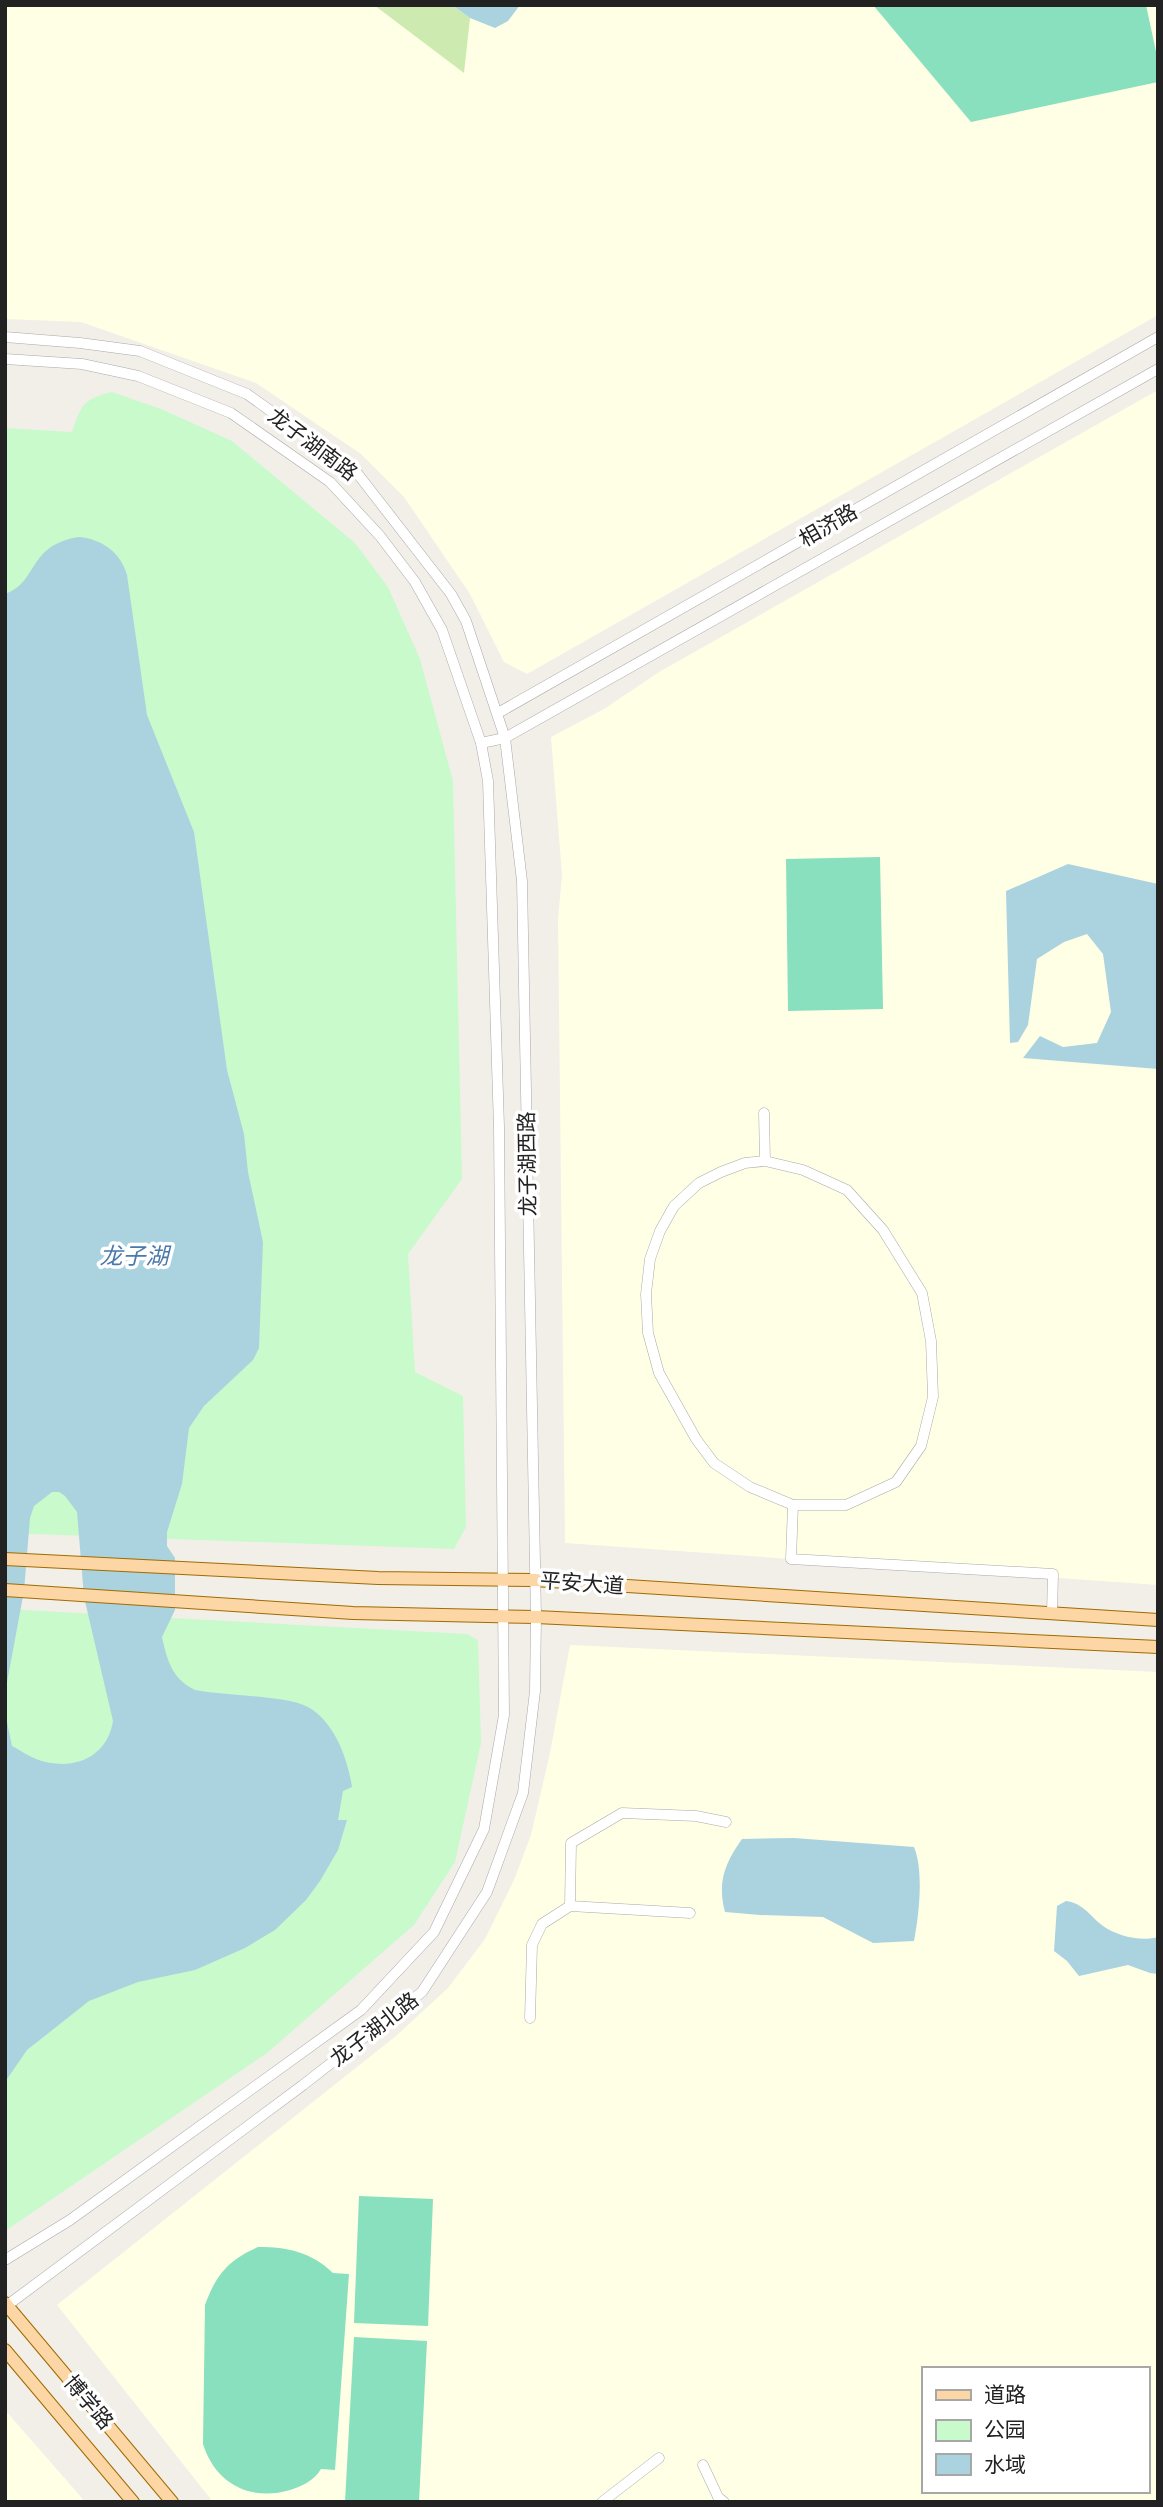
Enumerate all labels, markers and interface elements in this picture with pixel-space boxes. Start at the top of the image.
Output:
street label: 龙子湖南路 [264,402,362,486]
street label: 相济路 [794,498,862,552]
street label: 龙子湖西路 [514,1111,540,1217]
water label: 龙子湖 [100,1242,172,1269]
street label: 平安大道 [539,1568,625,1598]
street label: 龙子湖北路 [325,1987,423,2071]
legend [922,2367,1149,2493]
street label: 博学路 [59,2370,119,2434]
text: 道路 [984,2382,1026,2407]
text: 公园 [984,2417,1026,2442]
text: 水域 [984,2452,1026,2477]

